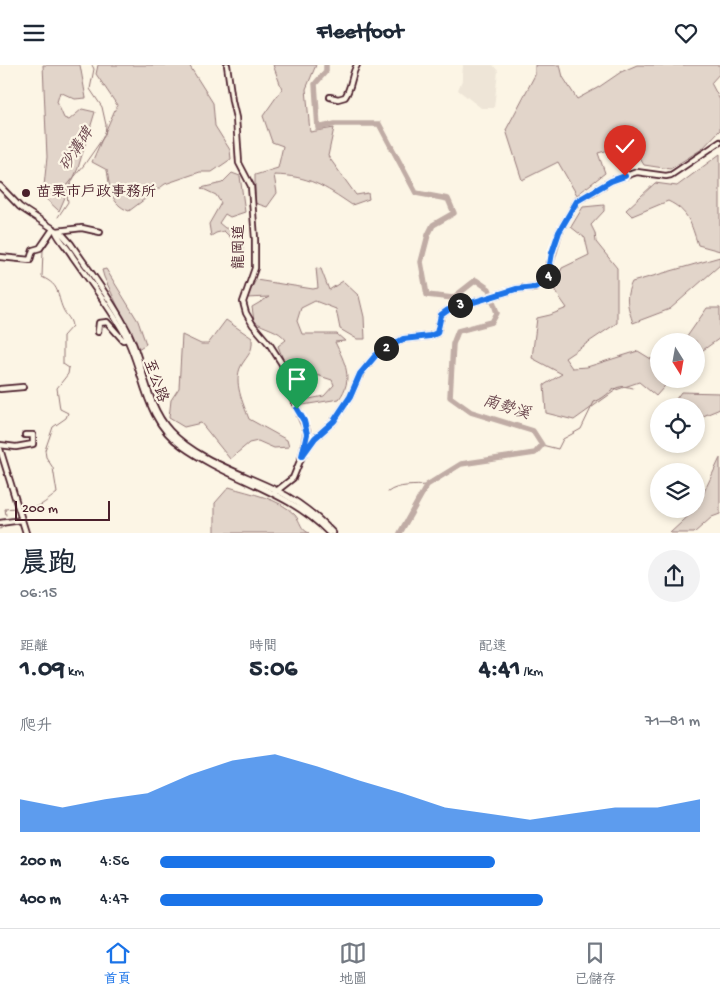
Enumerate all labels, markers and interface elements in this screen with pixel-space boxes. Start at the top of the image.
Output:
icon: menu [20,19,48,47]
icon: heart [672,19,700,47]
text: Fleetfoot [317,20,403,46]
water label: 砂溝碑 [55,122,100,175]
pin [604,125,646,176]
icon: check [611,132,639,160]
place label: 苗栗市戶政事務所 [36,184,156,202]
marker: 苗栗市戶政事務所 [20,187,32,199]
street label: 龍岡道 [230,224,249,270]
pin: 4 [536,263,560,289]
text: 4 [545,268,552,285]
pin: 3 [448,293,472,317]
text: 3 [457,297,464,314]
north arrow [650,333,705,387]
map controls [650,333,705,518]
pin: 2 [374,335,398,361]
text: 2 [383,340,390,357]
street label: 至公路 [139,357,171,405]
pin [276,358,318,409]
icon: arrive [283,365,311,393]
water label: 南勢溪 [480,391,533,425]
button: locate [650,398,705,453]
button: layers [650,463,705,518]
scale bar [15,498,110,521]
text: 200 m [22,501,58,518]
text: 晨跑 [20,549,76,582]
button: share [648,550,700,602]
text: 06:15 [20,585,57,604]
text: 距離 [20,639,48,656]
text: 時間 [249,639,277,656]
text: 配速 [479,639,507,656]
text: 1.09 [20,656,65,685]
text: 5:06 [249,656,297,685]
text: 4:41 [479,656,520,685]
text: km [65,664,84,681]
text: /km [520,664,543,681]
text: 71–81 m [645,713,700,732]
text: 爬升 [20,718,52,737]
text: 200 m [20,853,61,872]
text: 4:56 [100,853,129,872]
text: 400 m [20,891,61,910]
text: 4:47 [100,891,128,910]
tab: 首頁 [104,939,132,989]
tab: 地圖 [339,939,367,989]
tab: 已儲存 [574,939,616,989]

